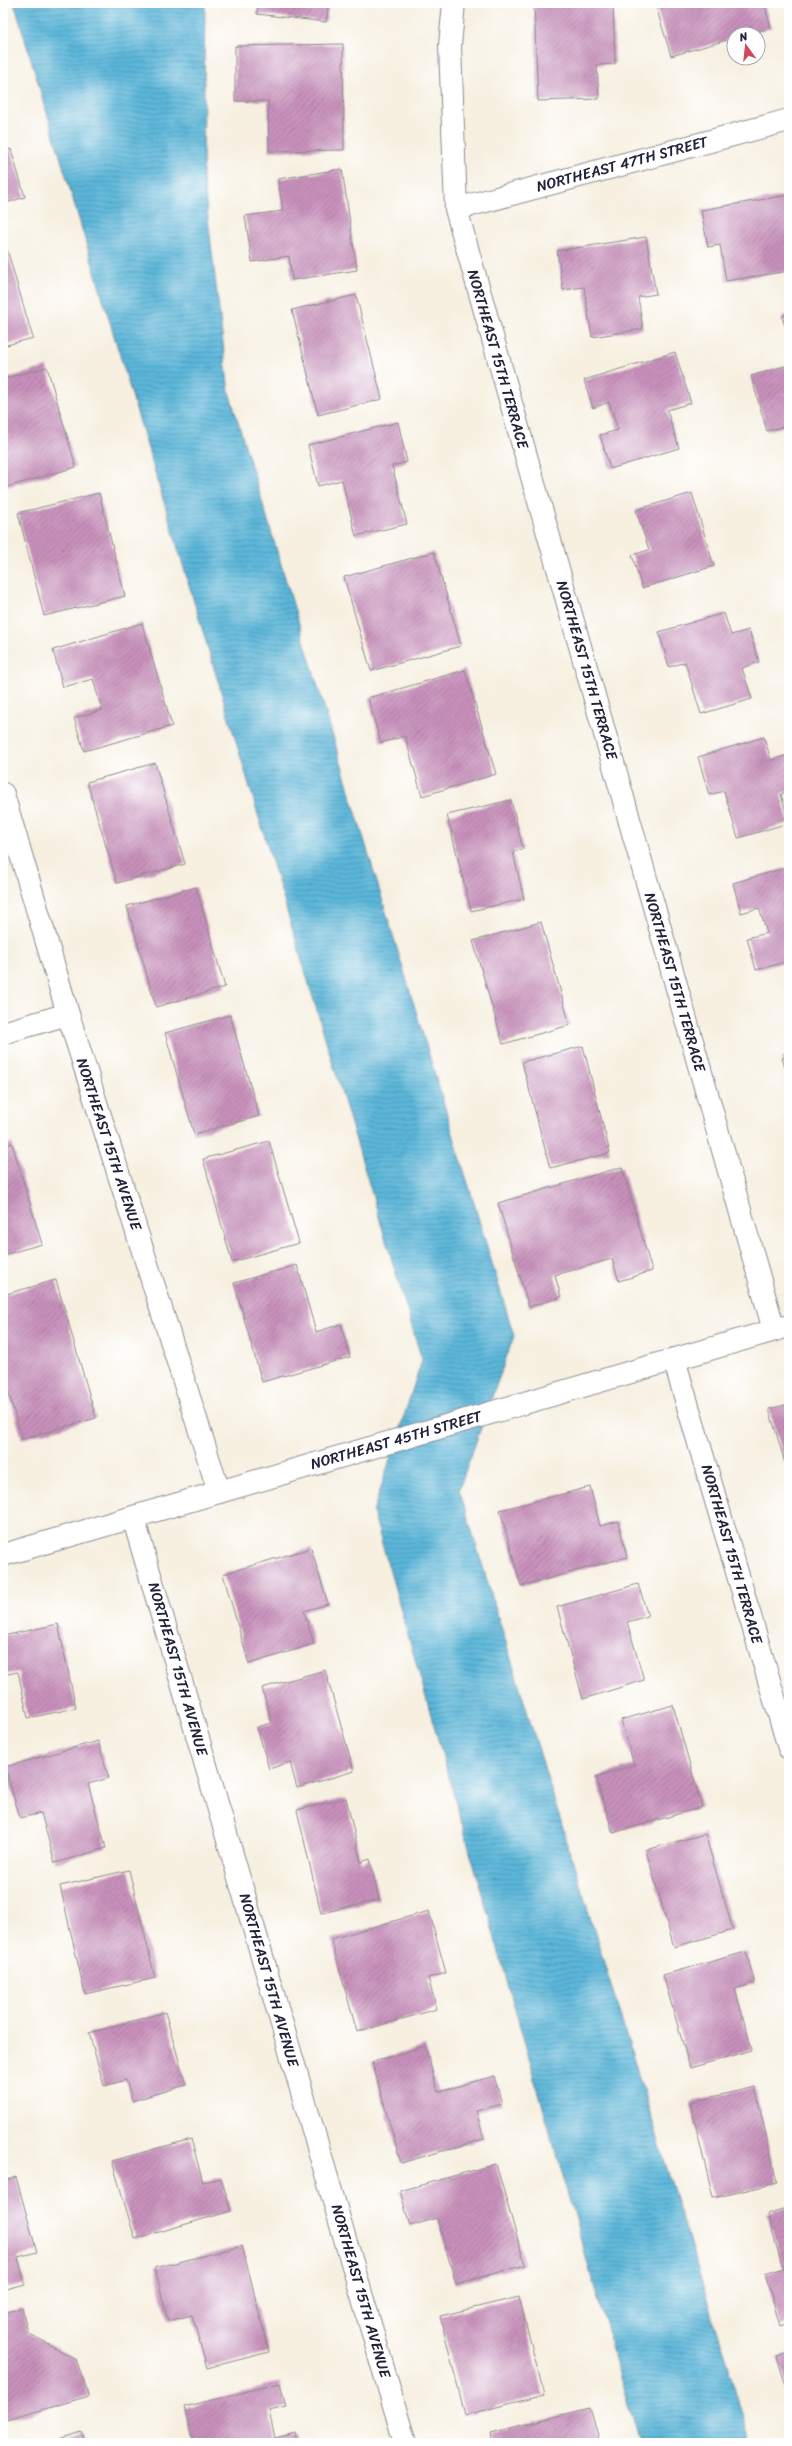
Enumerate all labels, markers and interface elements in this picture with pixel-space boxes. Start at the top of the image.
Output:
north arrow [726,26,766,66]
text: N [736,27,750,47]
street label: NORTHEAST 47TH STREET [533,128,712,199]
street label: NORTHEAST 15TH TERRACE [460,266,537,453]
street label: NORTHEAST 15TH TERRACE [549,577,626,764]
street label: NORTHEAST 15TH TERRACE [637,889,714,1076]
street label: NORTHEAST 15TH AVENUE [69,1054,150,1235]
street label: NORTHEAST 45TH STREET [307,1403,486,1477]
street label: NORTHEAST 15TH TERRACE [694,1461,771,1648]
street label: NORTHEAST 15TH AVENUE [141,1579,216,1761]
street label: NORTHEAST 15TH AVENUE [232,1890,307,2072]
street label: NORTHEAST 15TH AVENUE [324,2201,399,2383]

